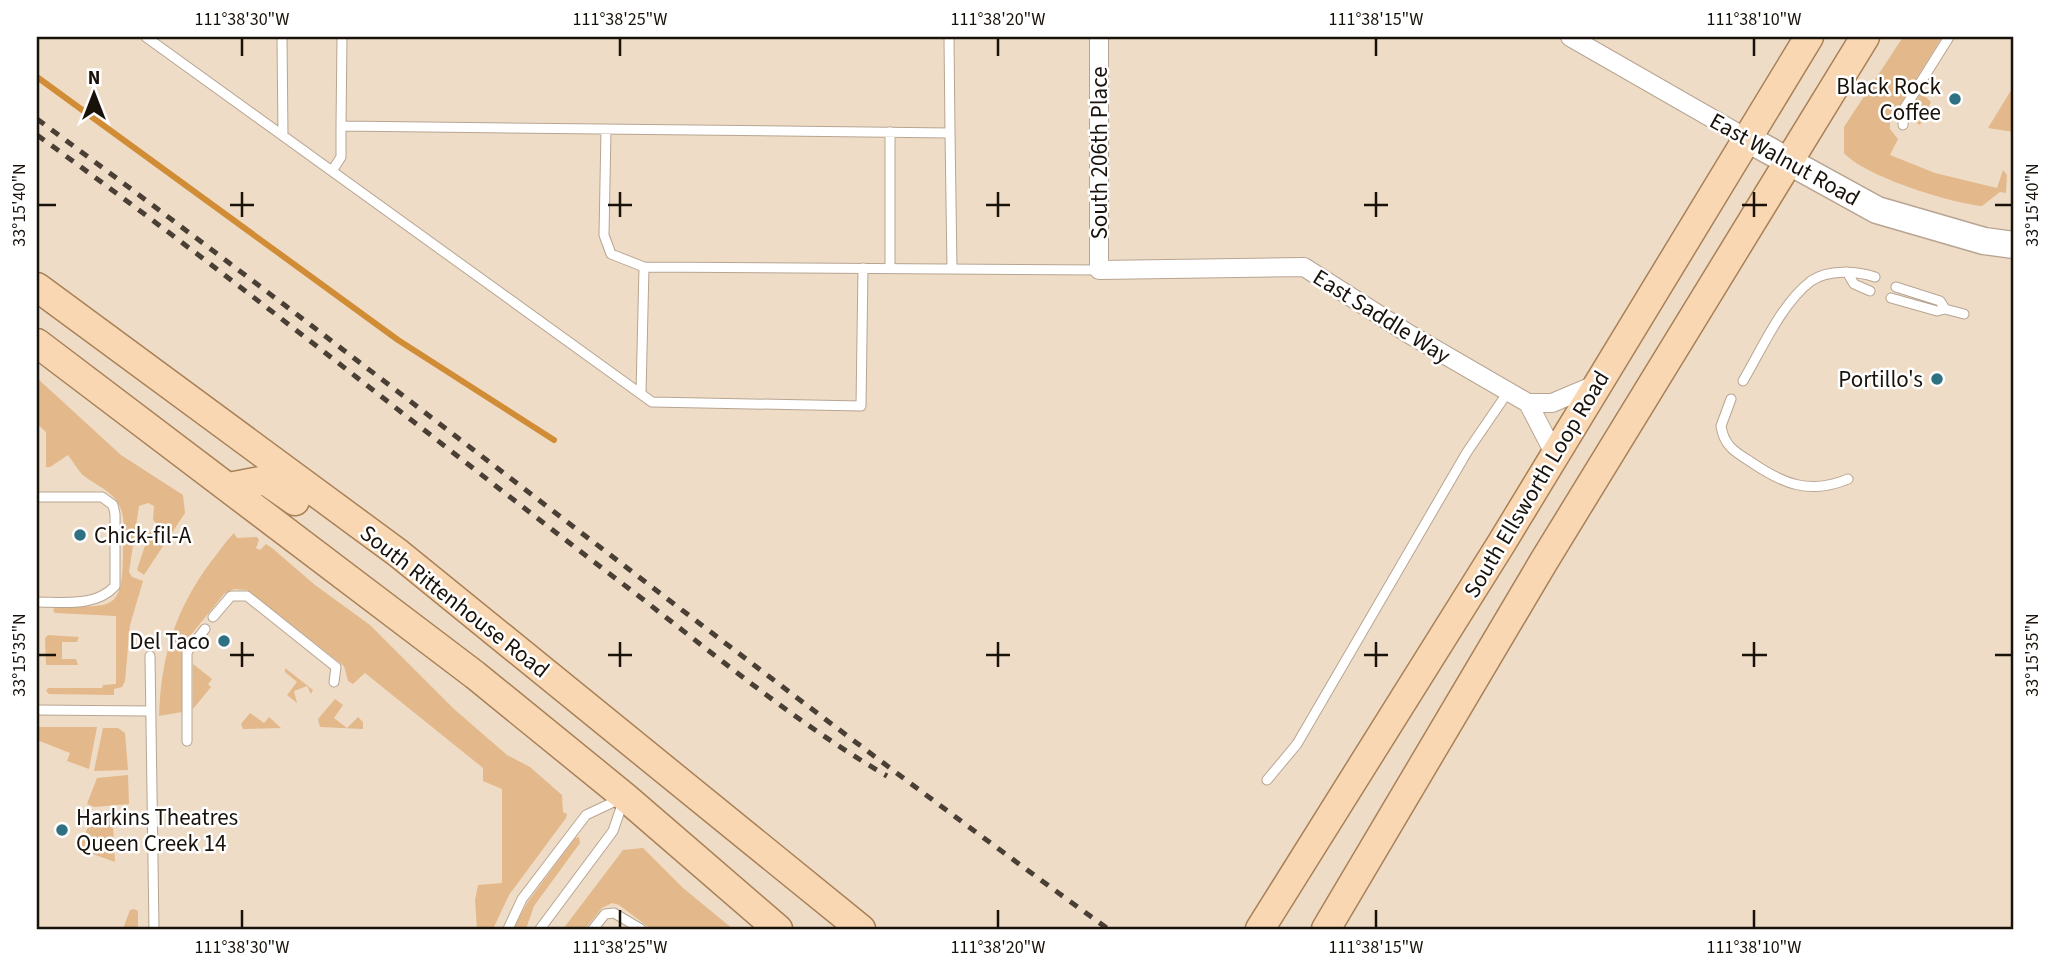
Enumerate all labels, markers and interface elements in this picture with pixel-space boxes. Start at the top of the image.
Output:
text: 111°38'30"W [195,7,289,32]
text: 111°38'25"W [573,7,667,32]
text: 111°38'20"W [951,7,1045,32]
text: 111°38'15"W [1329,7,1423,32]
text: 111°38'10"W [1707,7,1801,32]
north arrow [60,60,130,130]
text: N [88,65,100,92]
street label: South 206th Place [1083,66,1116,240]
place label: Black Rock Coffee [1836,70,1942,129]
marker: Black Rock Coffee [1947,91,1963,107]
street label: East Walnut Road [1704,104,1866,214]
text: 33°15'40"N [7,163,32,247]
text: 33°15'40"N [2020,163,2045,247]
street label: East Saddle Way [1307,261,1457,372]
place label: Portillo's [1838,363,1923,396]
street label: South Ellsworth Loop Road [1455,364,1618,604]
marker: Portillo's [1929,371,1945,387]
street label: South Rittenhouse Road [353,517,556,686]
place label: Chick-fil-A [94,519,192,552]
marker: Chick-fil-A [72,527,88,543]
text: 33°15'35"N [7,613,32,697]
text: 33°15'35"N [2020,613,2045,697]
place label: Del Taco [129,625,210,658]
marker: Del Taco [216,633,232,649]
place label: Harkins Theatres Queen Creek 14 [76,801,238,860]
marker: Harkins Theatres Queen Creek 14 [54,822,70,838]
text: 111°38'30"W [195,935,289,960]
text: 111°38'25"W [573,935,667,960]
text: 111°38'20"W [951,935,1045,960]
text: 111°38'15"W [1329,935,1423,960]
text: 111°38'10"W [1707,935,1801,960]

